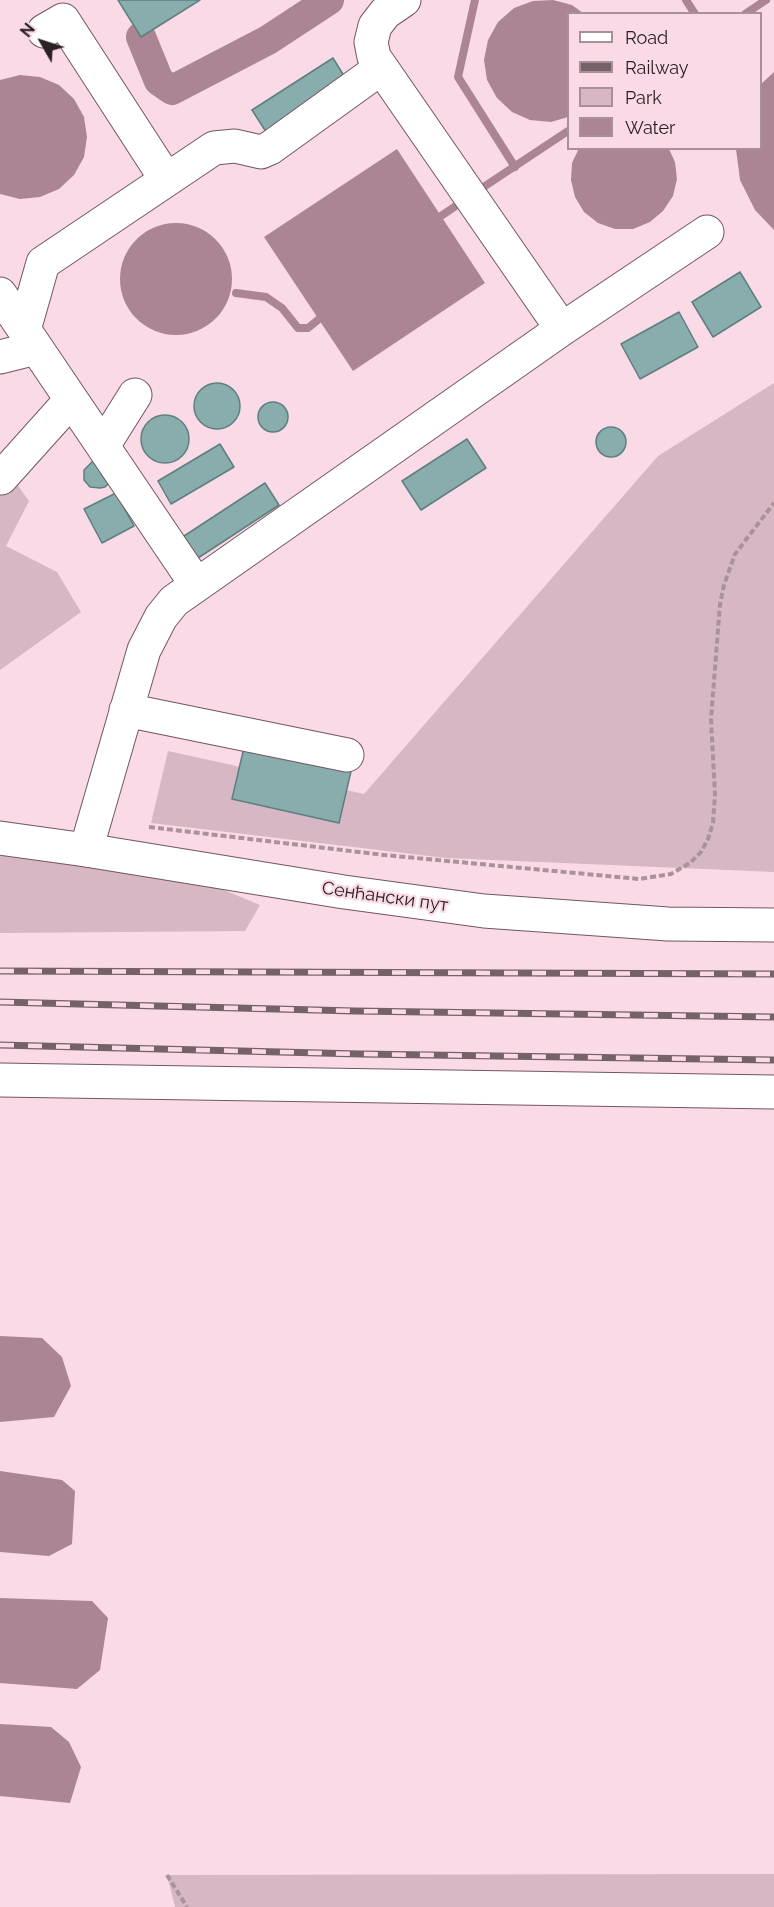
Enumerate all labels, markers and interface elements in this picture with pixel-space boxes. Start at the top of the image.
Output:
north arrow [12,12,72,72]
legend [567,12,762,150]
text: N [16,20,39,41]
text: Road [625,27,668,48]
text: Railway [625,57,689,78]
text: Park [625,87,662,108]
text: Water [625,117,675,138]
street label: Сенћански пут [320,877,450,917]

